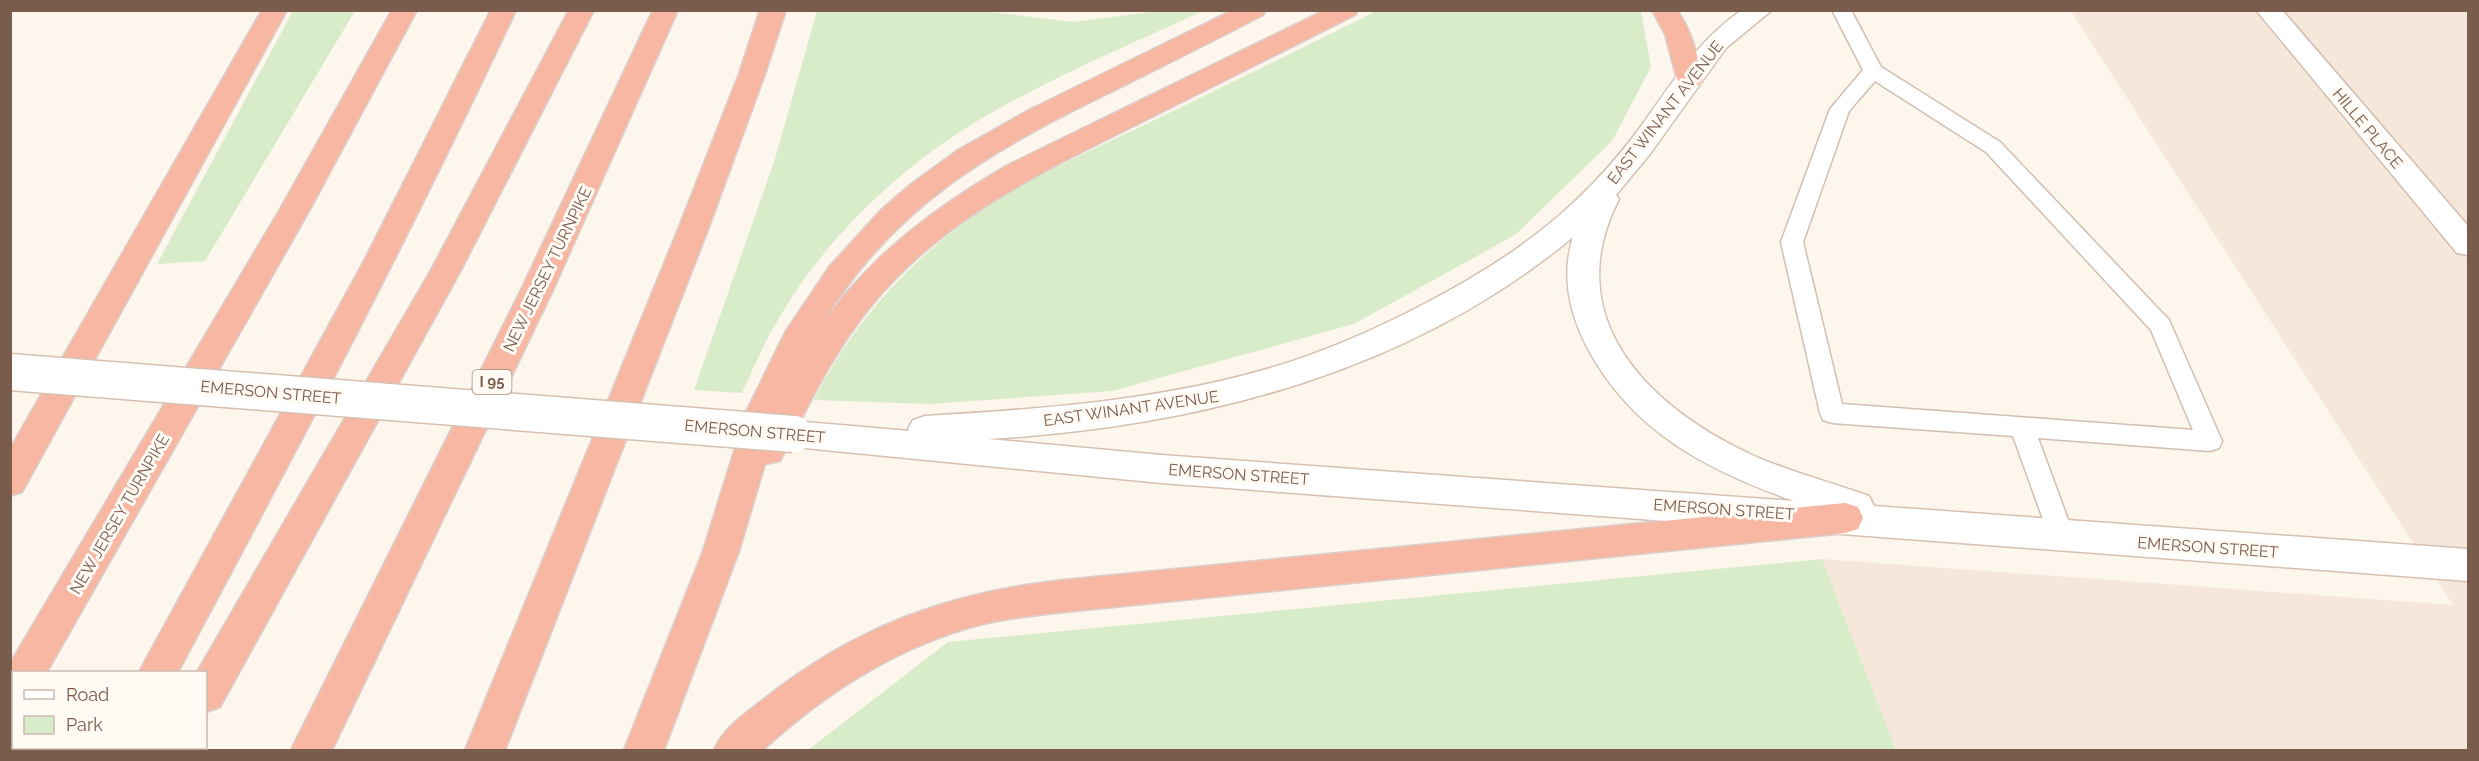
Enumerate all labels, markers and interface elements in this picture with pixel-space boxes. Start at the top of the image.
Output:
street label: EAST WINANT AVENUE [1604,37,1727,188]
street label: HILLE PLACE [2329,84,2407,172]
street label: NEW JERSEY TURNPIKE [499,183,596,355]
road number: I 95 [472,370,512,394]
street label: EMERSON STREET [200,377,342,408]
street label: EAST WINANT AVENUE [1042,387,1220,430]
street label: EMERSON STREET [684,416,826,447]
street label: NEW JERSEY TURNPIKE [66,431,173,598]
street label: EMERSON STREET [1168,460,1310,489]
street label: EMERSON STREET [1653,495,1795,524]
street label: EMERSON STREET [2137,533,2279,562]
legend [12,671,207,749]
text: Road [66,684,109,705]
text: Park [66,714,103,735]

